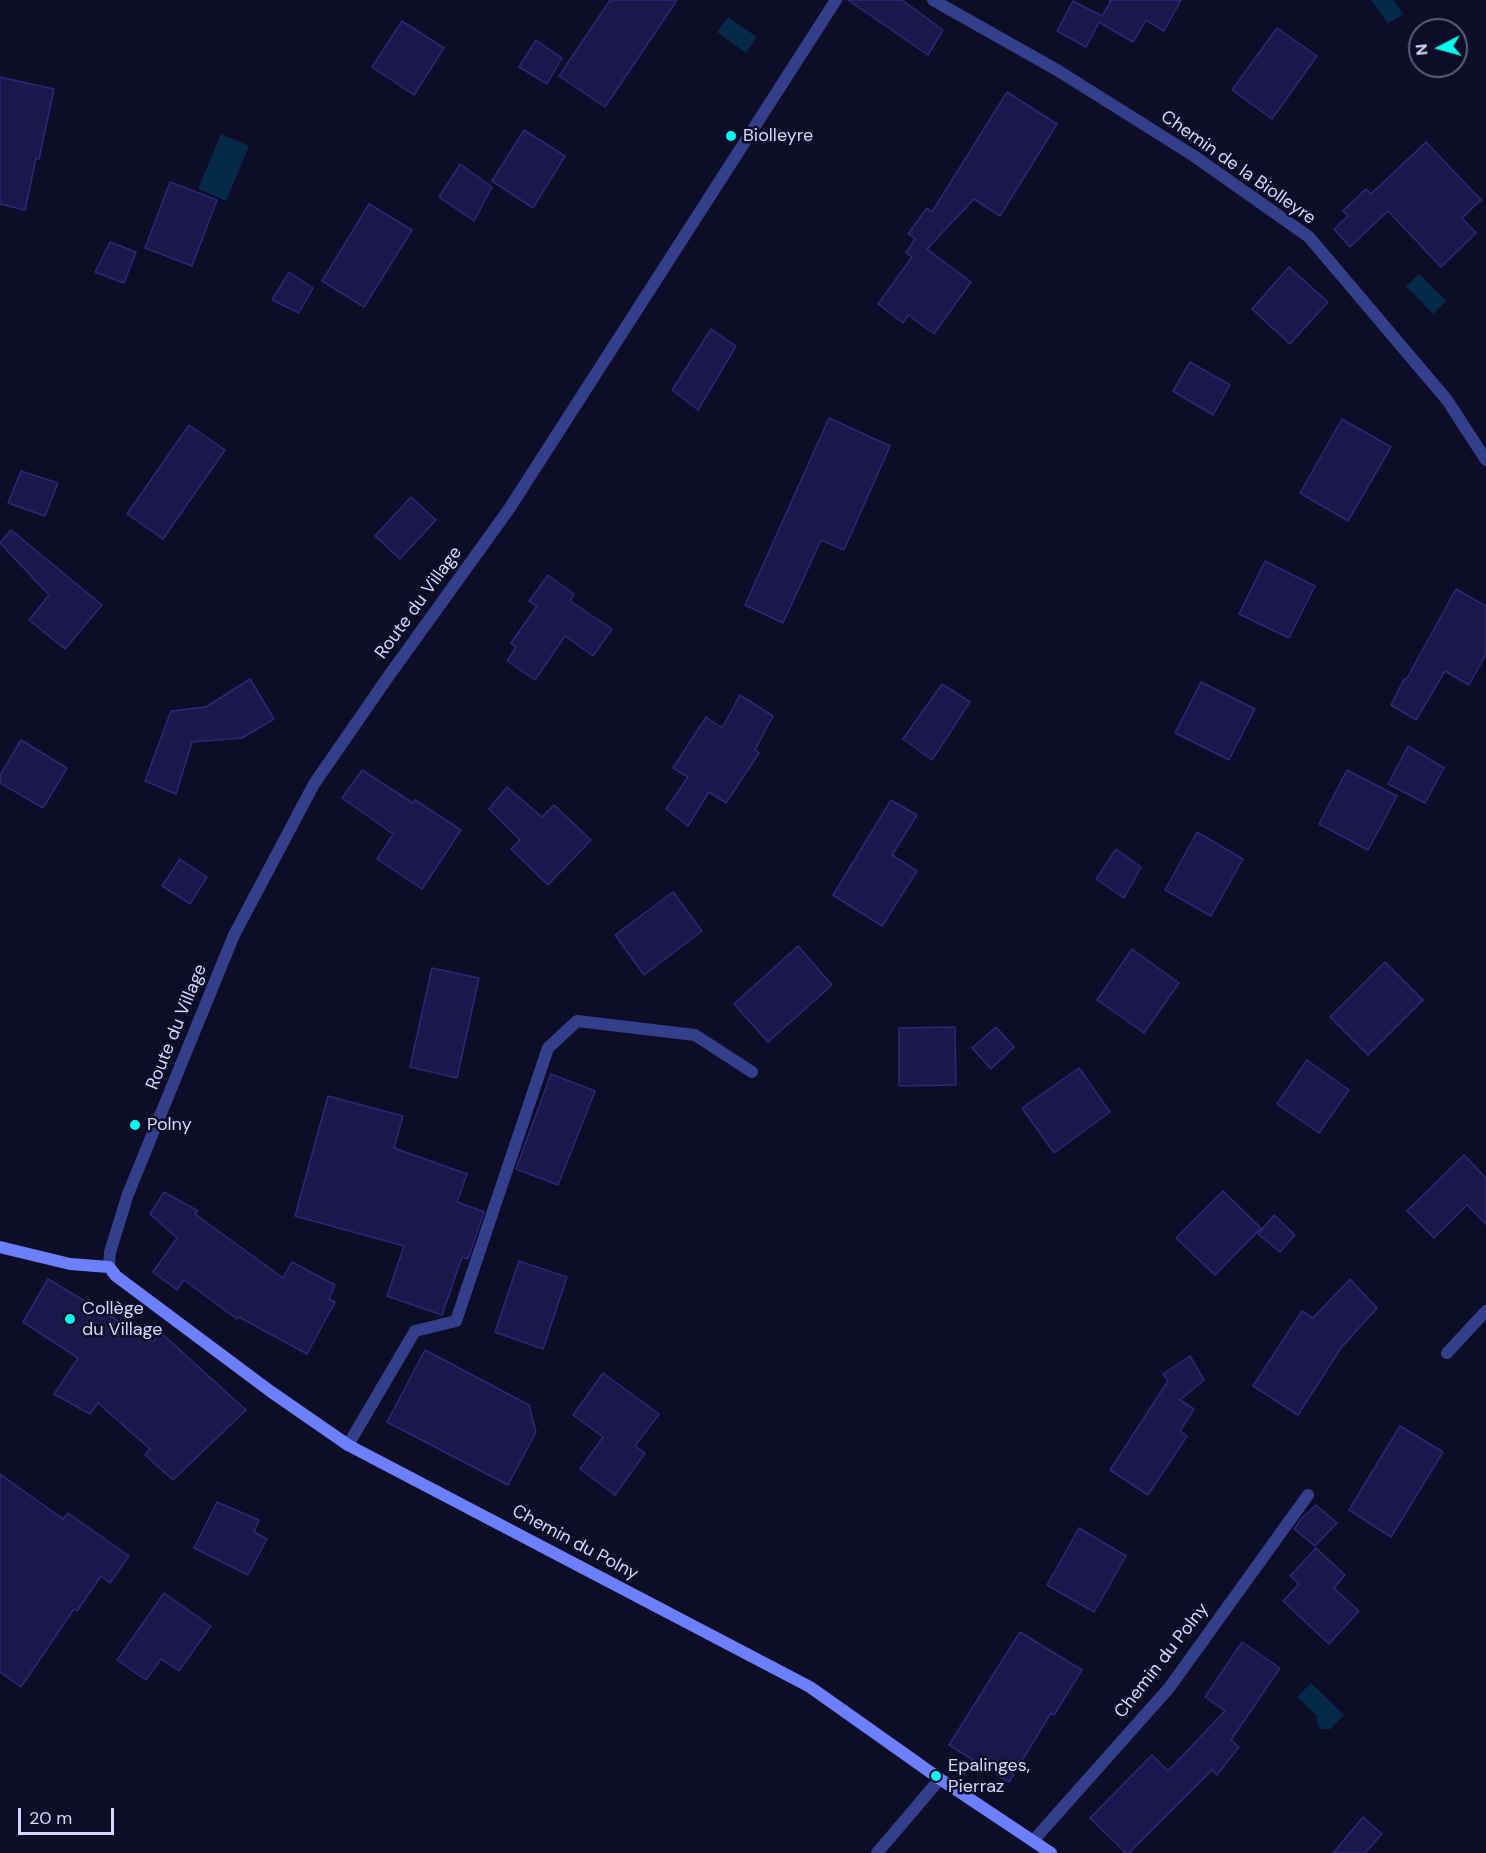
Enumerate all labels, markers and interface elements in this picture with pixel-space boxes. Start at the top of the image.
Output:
north arrow [1408,18,1468,78]
text: N [1411,43,1433,57]
street label: Chemin de la Biolleyre [1156,106,1320,230]
place label: Biolleyre [743,125,813,147]
marker: Biolleyre [724,129,738,143]
street label: Route du Village [371,543,467,663]
street label: Route du Village [142,961,212,1093]
place label: Polny [147,1114,192,1136]
marker: Polny [128,1118,142,1132]
place label: Collège du Village [82,1298,162,1340]
marker: Collège du Village [63,1312,77,1326]
street label: Chemin du Polny [508,1501,642,1585]
street label: Chemin du Polny [1110,1599,1214,1723]
place label: Epalinges, Pierraz [948,1755,1030,1798]
marker: Epalinges, Pierraz [929,1769,943,1783]
scale bar [21,1796,117,1834]
text: 20 m [29,1806,72,1830]

